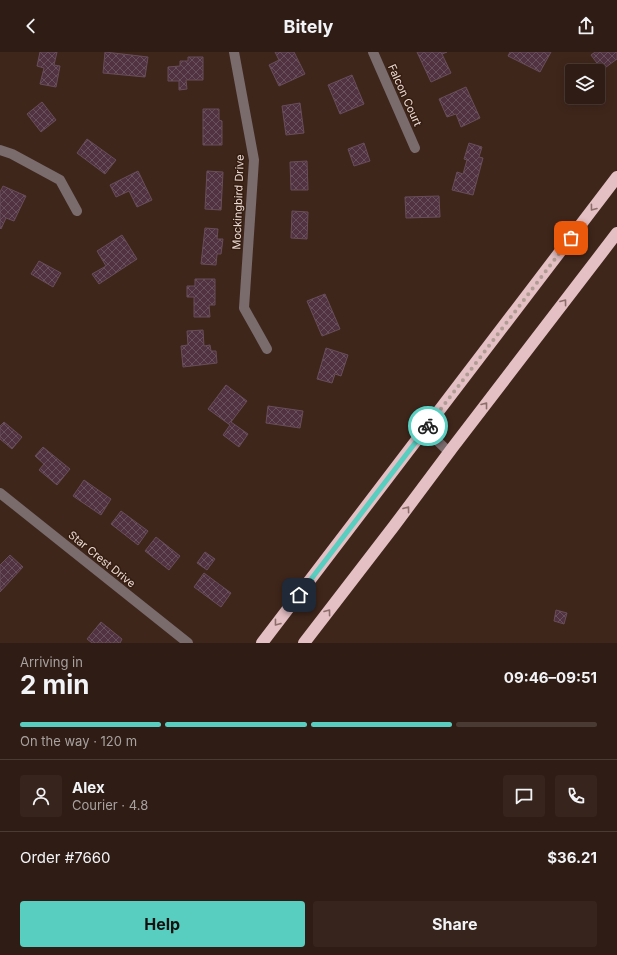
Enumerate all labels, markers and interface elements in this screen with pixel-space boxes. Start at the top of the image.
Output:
icon: back [20,15,42,37]
icon: share [575,15,597,37]
text: Bitely [284,16,333,37]
street label: Falcon Court [385,62,425,129]
map controls [565,64,605,104]
button: layers [565,64,605,104]
street label: Mockingbird Drive [229,154,247,250]
one-way arrow [591,203,598,210]
pin [554,221,588,255]
icon: bag [560,227,582,249]
one-way arrow [560,300,567,307]
one-way arrow [480,403,487,410]
courier [408,406,448,446]
icon: bike [417,415,439,437]
one-way arrow [402,506,409,513]
street label: Star Crest Drive [66,528,138,590]
pin [282,578,316,612]
icon: home [288,584,310,606]
one-way arrow [323,609,330,616]
one-way arrow [275,619,282,626]
text: Arriving in [20,654,83,670]
text: 09:46–09:51 [504,668,597,687]
text: 2 min [20,669,90,700]
text: On the way · 120 m [20,733,137,749]
button: person [20,775,62,817]
button: chat [503,775,545,817]
button: phone [555,775,597,817]
text: Alex [72,778,105,797]
text: Courier · 4.8 [72,797,148,813]
text: Order #7660 [20,848,110,867]
text: $36.21 [547,848,597,867]
button: Help [20,901,305,947]
button: Share [313,901,597,947]

